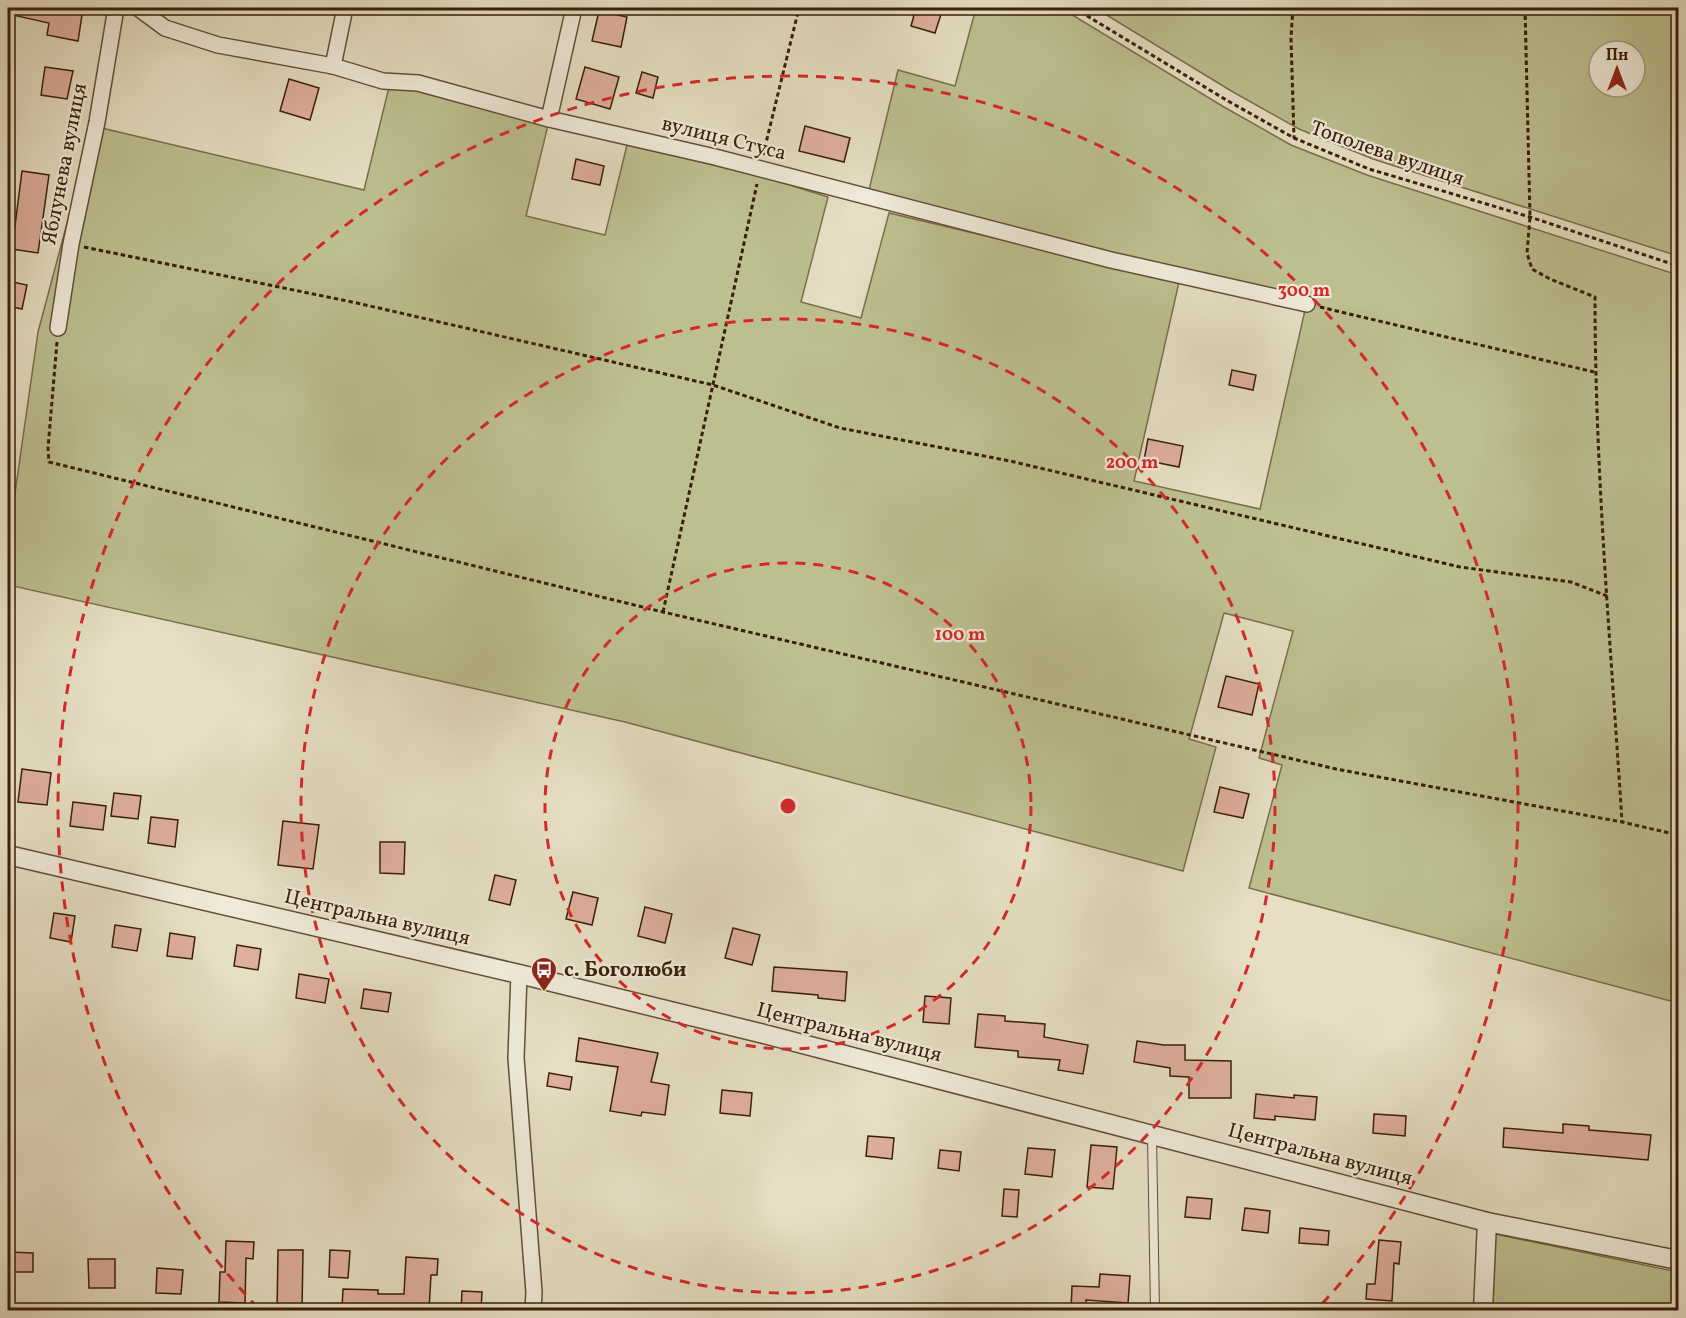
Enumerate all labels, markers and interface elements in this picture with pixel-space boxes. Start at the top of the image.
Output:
north arrow [1587,39,1647,99]
text: Пн [1606,45,1628,67]
street label: Яблунева вулиця [35,81,95,247]
street label: вулиця Стуса [659,110,789,168]
street label: Тополева вулиця [1306,114,1468,194]
text: 300 m [1278,279,1330,304]
text: 200 m [1106,451,1158,476]
text: 100 m [935,623,985,648]
centre of rings [778,796,798,816]
street label: Центральна вулиця [281,882,473,954]
bus stop icon: с. Боголюби [529,955,559,993]
place label: с. Боголюби [564,956,687,985]
street label: Центральна вулиця [753,996,945,1070]
street label: Центральна вулиця [1224,1116,1416,1194]

